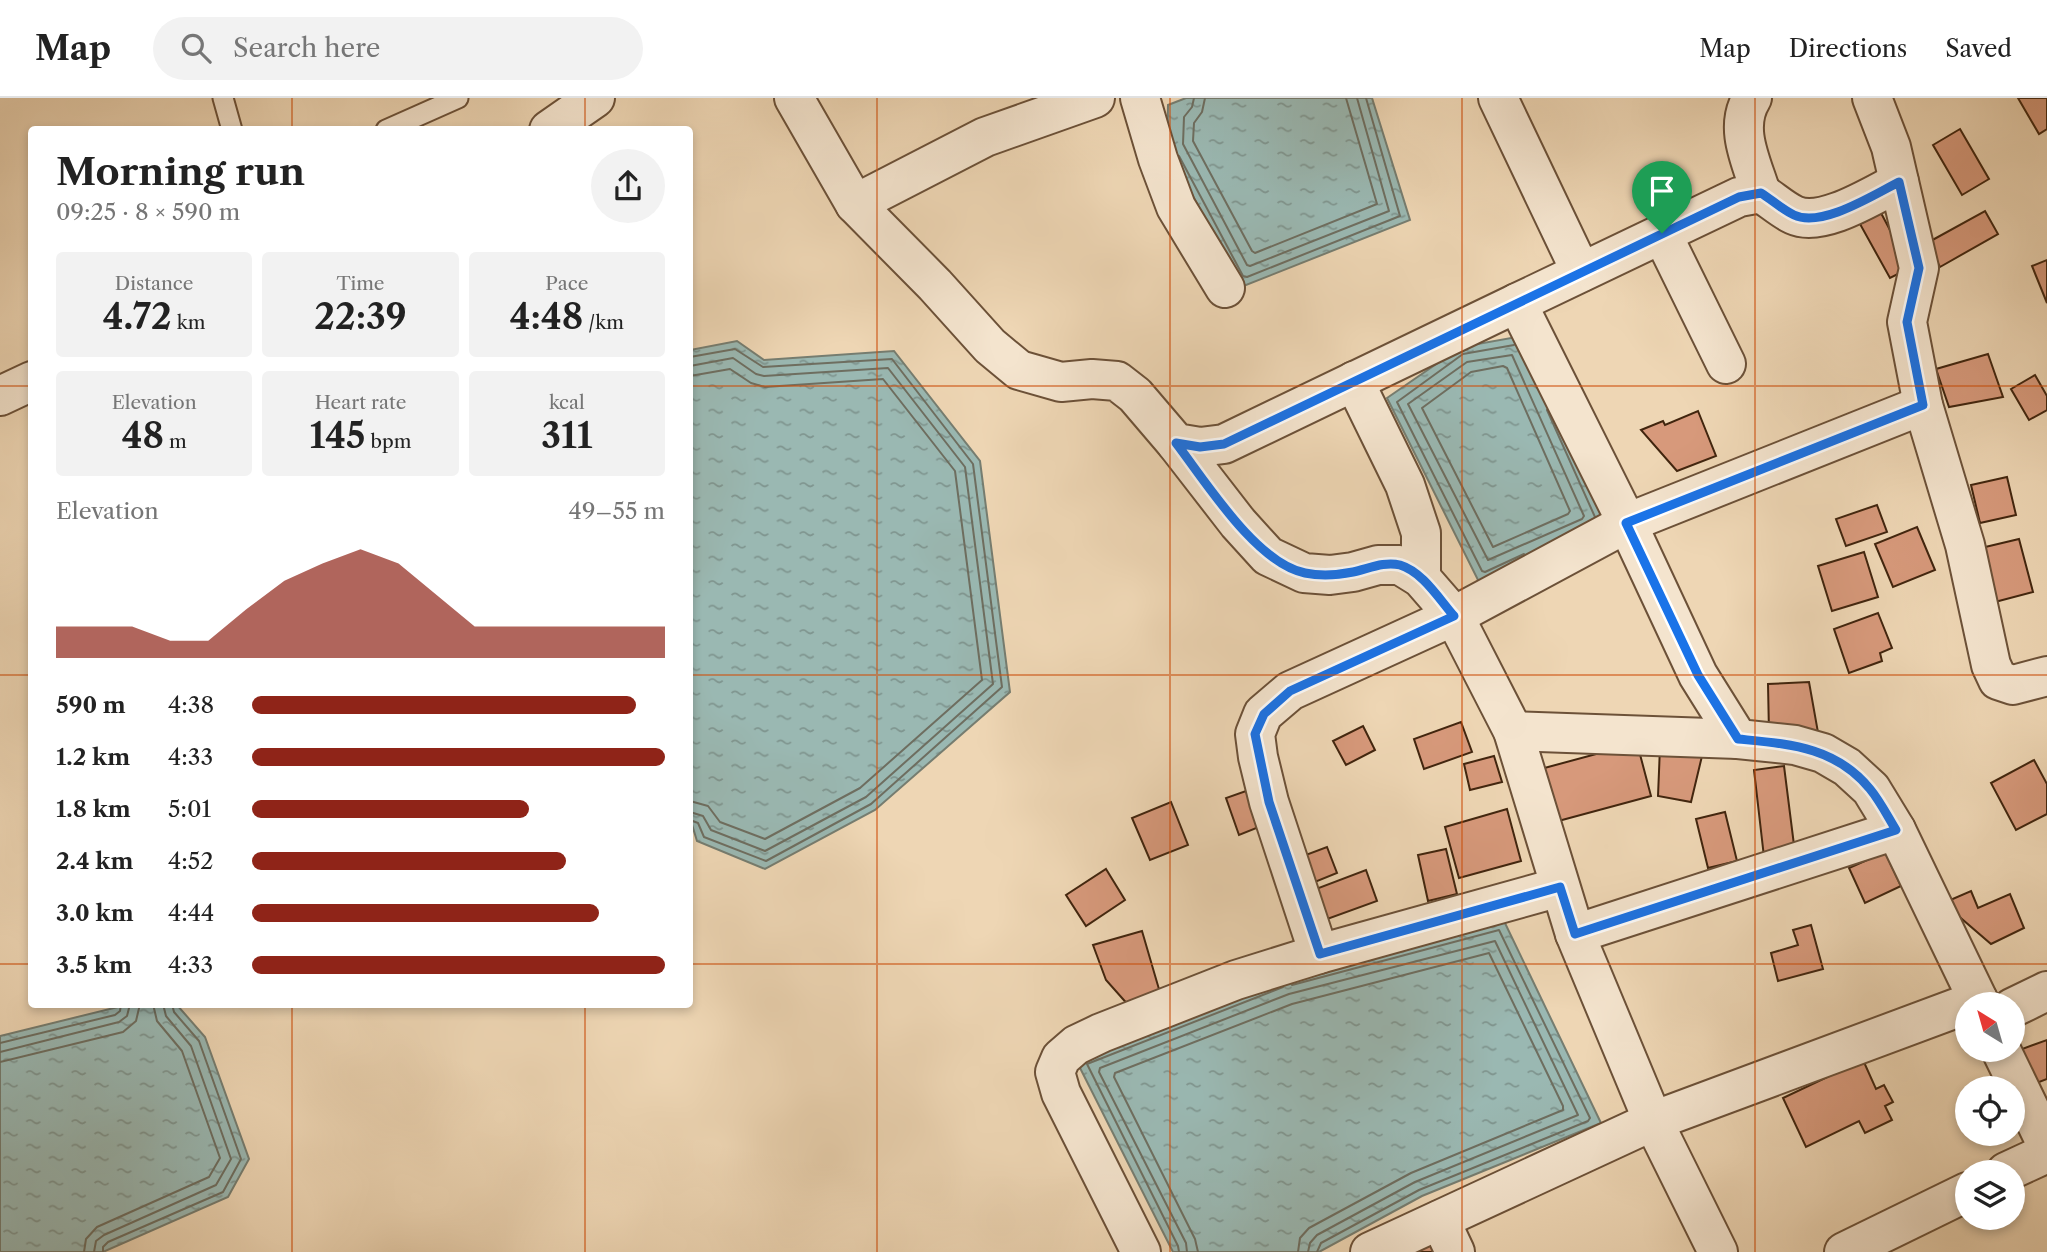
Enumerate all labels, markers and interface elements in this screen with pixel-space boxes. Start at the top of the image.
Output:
search box [153,17,643,80]
text: Map [35,28,111,69]
icon: search [177,29,215,67]
text: Search here [233,32,380,64]
text: Map [1699,34,1751,63]
text: Directions [1789,34,1907,63]
text: Saved [1945,34,2012,63]
text: Morning run [56,148,305,195]
button: share [591,149,665,223]
pin [1632,161,1692,233]
icon: arrive [1643,172,1681,210]
text: 09:25 · 8 × 590 m [56,198,240,226]
text: Distance [115,272,193,295]
text: Time [336,272,385,295]
text: Pace [545,272,588,295]
text: 4.72 [103,295,172,338]
text: 22:39 [314,295,407,338]
text: 4:48 [510,295,583,338]
text: km [172,311,206,334]
text: /km [583,311,624,334]
text: Elevation [112,391,197,414]
text: Heart rate [315,391,406,414]
text: kcal [549,391,585,414]
text: 48 [122,414,164,457]
text: 145 [310,414,365,457]
text: 311 [541,414,592,457]
text: m [164,430,187,453]
text: bpm [365,430,411,453]
text: Elevation [56,497,159,525]
text: 49–55 m [569,497,665,525]
text: 590 m [56,691,126,719]
text: 4:38 [168,691,214,719]
text: 1.2 km [56,743,130,771]
text: 4:33 [168,743,213,771]
text: 1.8 km [56,795,131,823]
text: 5:01 [168,795,211,823]
text: 2.4 km [56,847,133,875]
text: 4:52 [168,847,213,875]
text: 3.0 km [56,899,134,927]
text: 4:44 [168,899,214,927]
text: 3.5 km [56,951,132,979]
text: 4:33 [168,951,213,979]
north arrow [1955,992,2025,1062]
map controls [1955,992,2025,1230]
button: locate [1955,1076,2025,1146]
button: layers [1955,1160,2025,1230]

